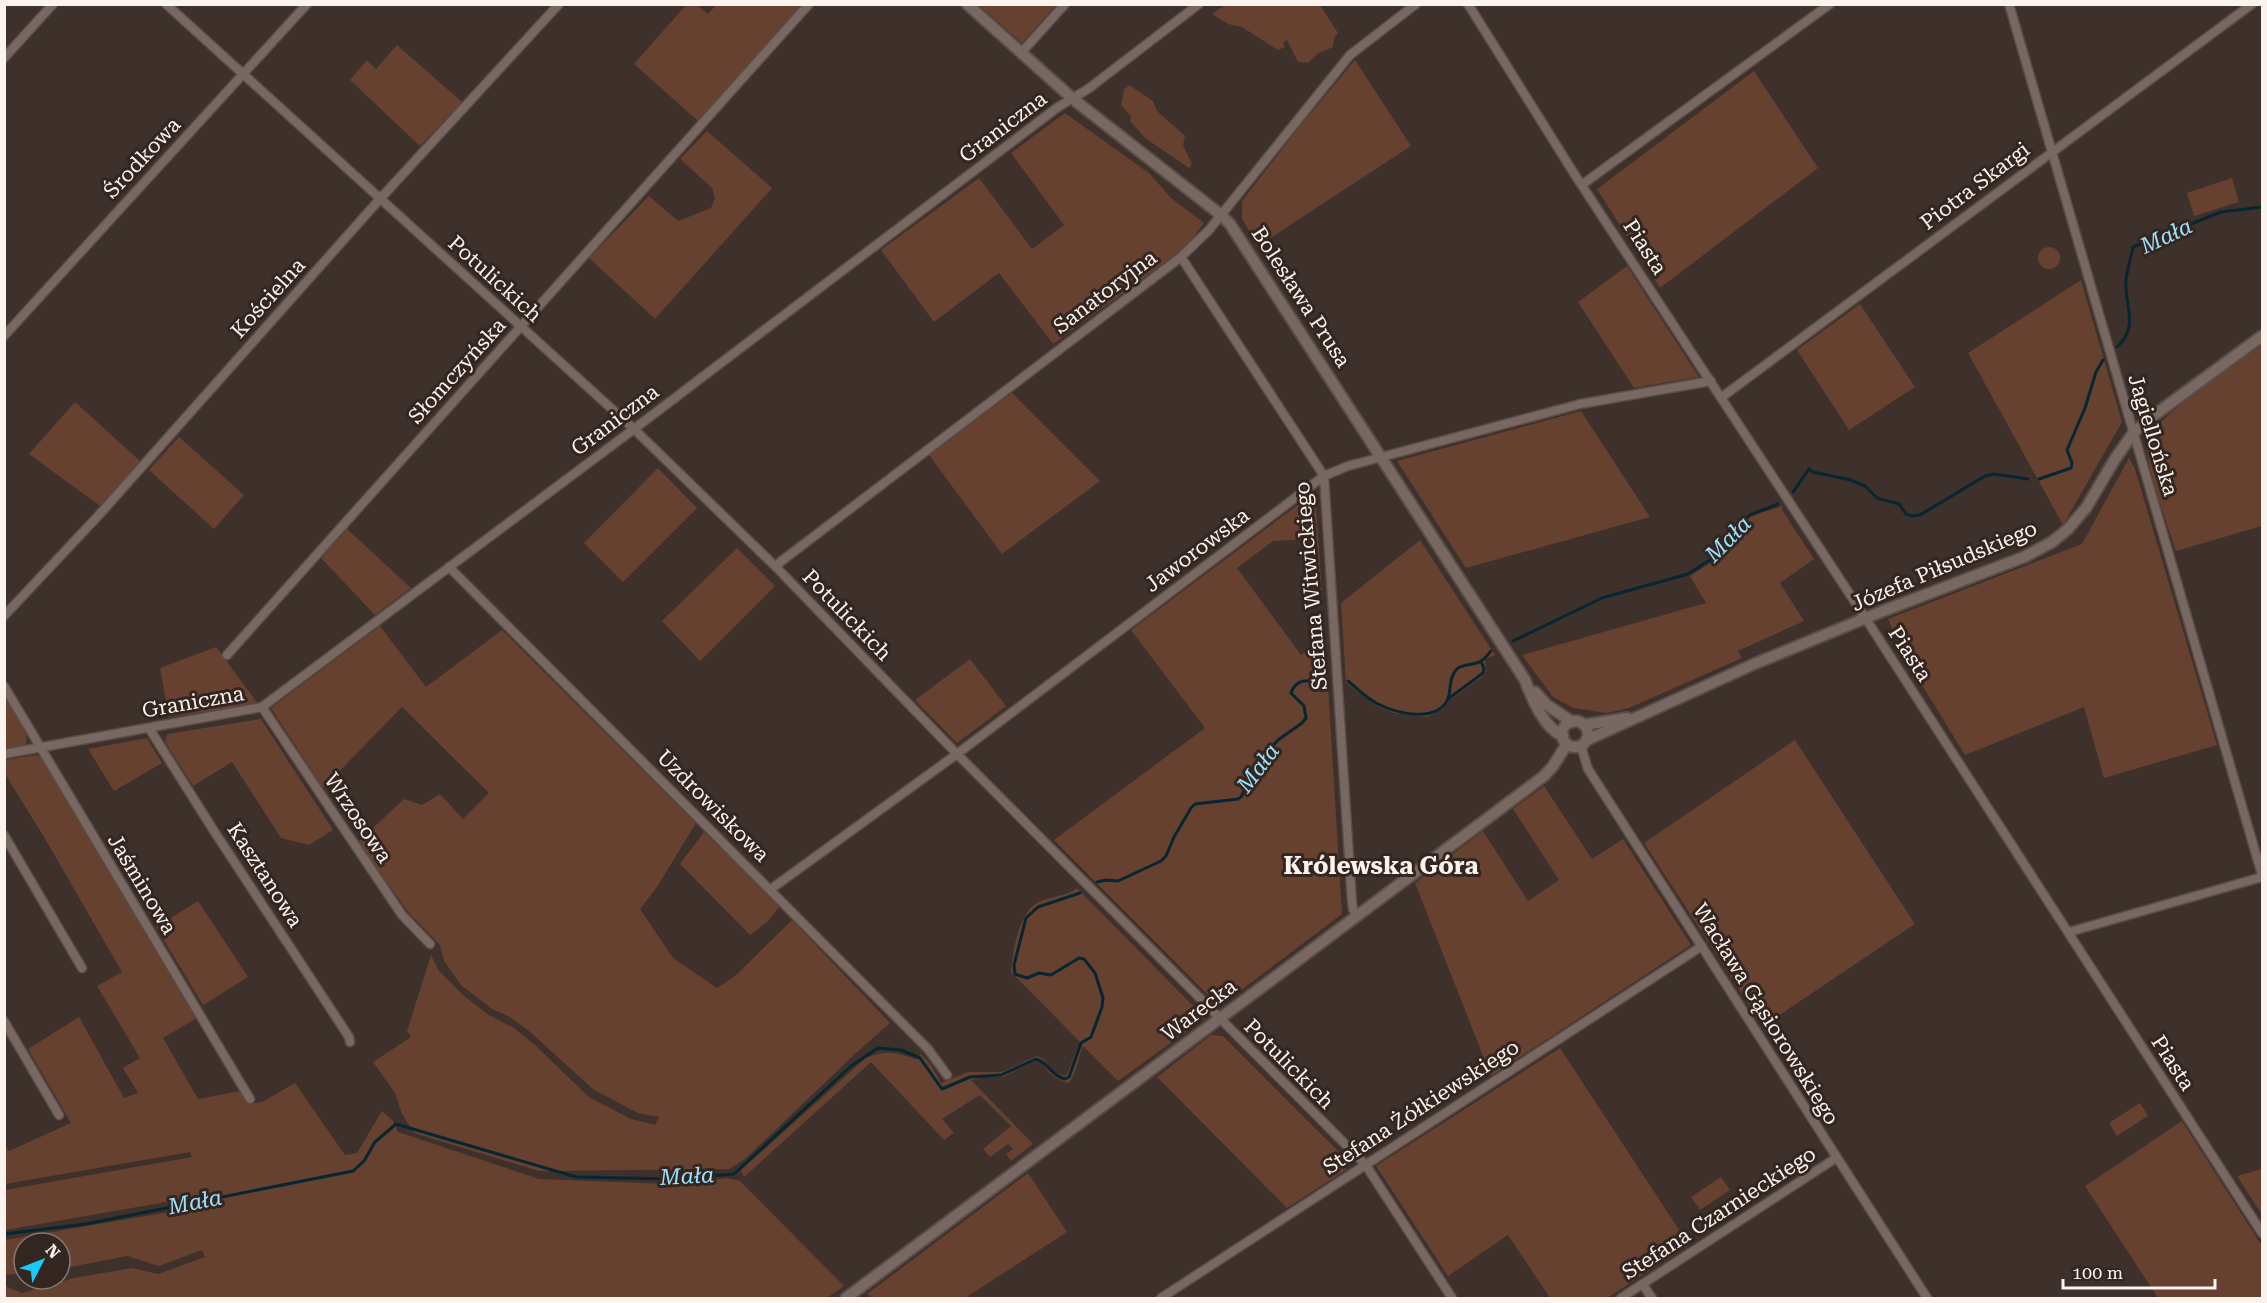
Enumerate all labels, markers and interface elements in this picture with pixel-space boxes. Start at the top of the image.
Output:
street label: Graniczna [955,86,1052,168]
street label: Środkowa [98,112,186,203]
street label: Piotra Skargi [1916,137,2034,235]
water label: Mała [2135,213,2196,259]
street label: Piasta [1618,215,1672,280]
street label: Bolesława Prusa [1247,222,1356,372]
street label: Potulickich [443,231,547,327]
street label: Sanatoryjna [1049,245,1162,339]
street label: Kościelna [226,253,310,343]
street label: Słomczyńska [403,313,511,429]
street label: Jagiellońska [2123,371,2183,499]
street label: Graniczna [567,379,664,461]
street label: Stefana Witwickiego [1290,481,1332,691]
street label: Jaworowska [1140,503,1254,597]
water label: Mała [1699,511,1756,568]
street label: Józefa Piłsudskiego [1848,516,2040,616]
street label: Potulickich [798,565,897,666]
street label: Piasta [1883,622,1937,687]
street label: Graniczna [140,681,246,723]
water label: Mała [1231,739,1284,798]
street label: Uzdrowiskowa [652,745,774,867]
street label: Wrzosowa [319,769,397,868]
street label: Kasztanowa [222,818,308,932]
street label: Jaśminowa [103,829,182,939]
district label: Królewska Góra [1284,852,1478,880]
street label: Wacława Gąsiorowskiego [1688,899,1844,1129]
street label: Warecka [1157,974,1242,1046]
street label: Potulickich [1239,1014,1339,1114]
street label: Piasta [2146,1031,2200,1096]
street label: Stefana Żółkiewskiego [1319,1035,1523,1179]
street label: Stefana Czarnieckiego [1618,1141,1820,1285]
water label: Mała [658,1162,715,1190]
water label: Mała [165,1185,224,1220]
north arrow [12,1231,72,1291]
text: N [42,1240,64,1262]
scale bar [2063,1252,2214,1290]
text: 100 m [2072,1262,2123,1283]

